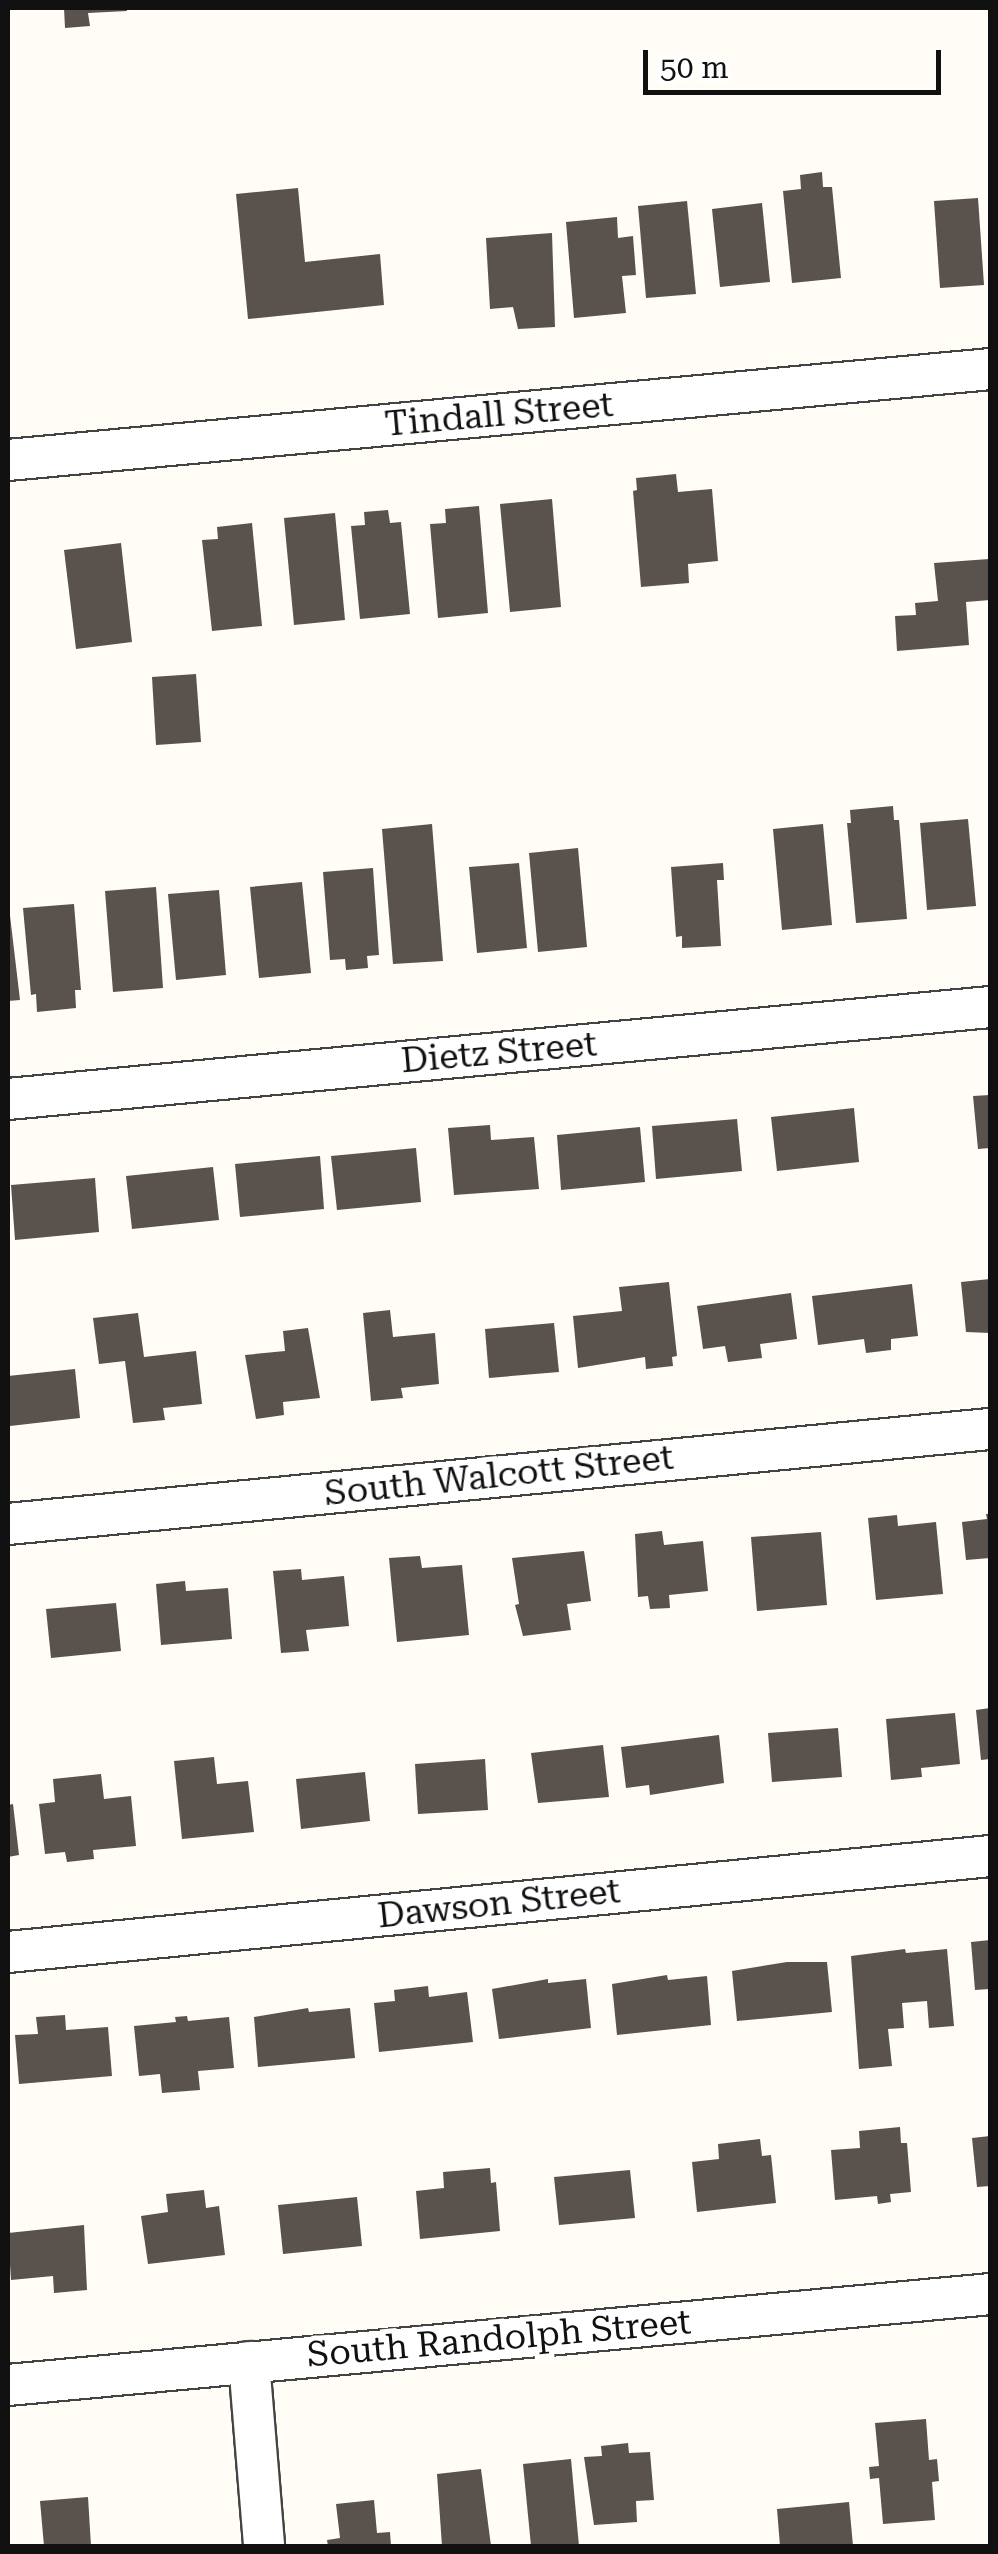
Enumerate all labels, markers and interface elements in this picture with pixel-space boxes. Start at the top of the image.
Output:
scale bar [648,30,946,92]
text: 50 m [660,50,729,85]
street label: Tindall Street [383,384,615,446]
street label: Dietz Street [399,1024,599,1082]
street label: South Walcott Street [322,1437,676,1515]
street label: Dawson Street [376,1870,622,1938]
street label: South Randolph Street [305,2301,693,2377]

